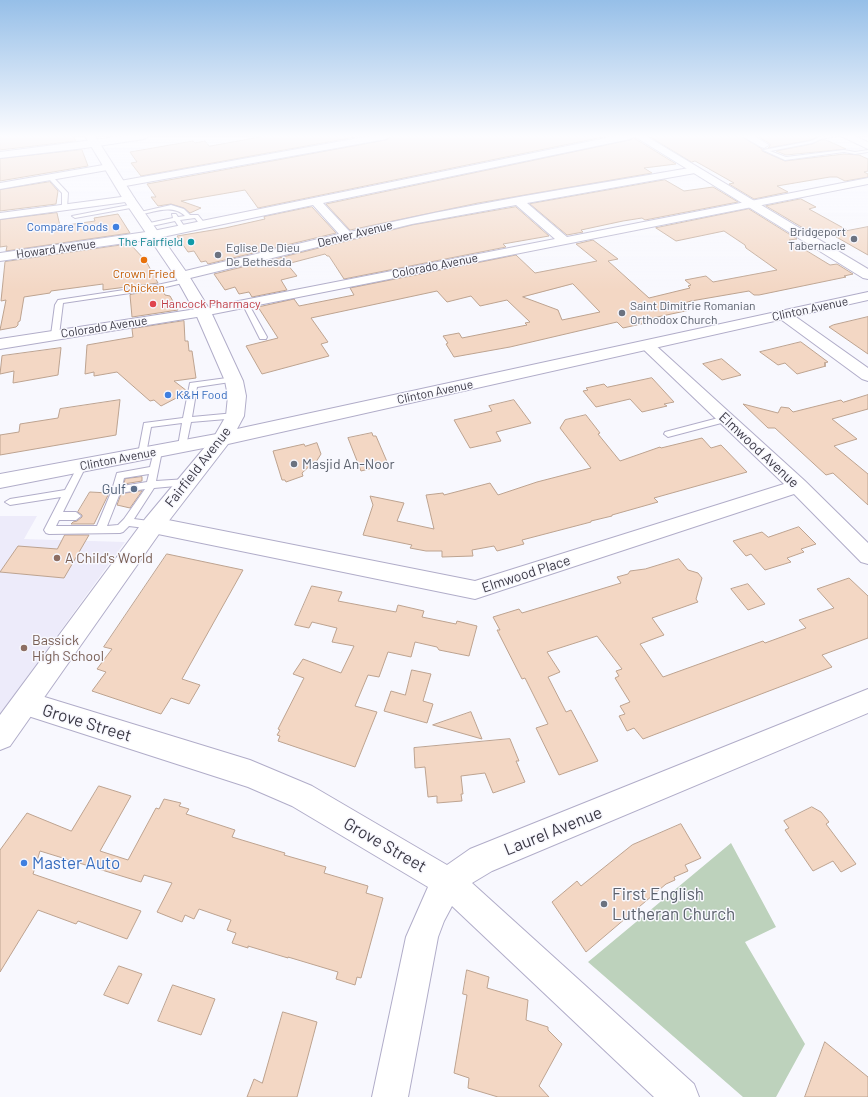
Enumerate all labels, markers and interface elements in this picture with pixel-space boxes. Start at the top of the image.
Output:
street label: Denver Avenue [316,218,394,250]
place label: Compare Foods [27,220,108,234]
marker: Compare Foods [111,222,121,232]
place label: Bridgeport Tabernacle [788,225,846,253]
marker: Bridgeport Tabernacle [849,234,859,244]
place label: The Fairfield [118,235,183,249]
street label: Howard Avenue [15,236,97,262]
marker: The Fairfield [186,237,196,247]
place label: Eglise De Dieu De Bethesda [226,241,300,269]
marker: Eglise De Dieu De Bethesda [213,250,223,260]
street label: Colorado Avenue [391,251,479,281]
marker: Crown Fried Chicken [139,255,149,265]
place label: Crown Fried Chicken [113,267,175,295]
street label: Clinton Avenue [771,294,849,324]
place label: Hancock Pharmacy [161,297,261,311]
marker: Hancock Pharmacy [148,299,158,309]
place label: Saint Dimitrie Romanian Orthodox Church [630,299,755,327]
marker: Saint Dimitrie Romanian Orthodox Church [617,308,627,318]
street label: Colorado Avenue [60,313,148,341]
street label: Clinton Avenue [396,377,474,407]
place label: K&H Food [176,388,227,402]
marker: K&H Food [163,390,173,400]
street label: Elmwood Avenue [716,409,802,491]
street label: Fairfield Avenue [161,423,235,511]
street label: Clinton Avenue [79,445,157,473]
place label: Masjid An-Noor [302,456,395,472]
marker: Masjid An-Noor [289,459,299,469]
place label: Gulf [102,481,126,497]
marker: Gulf [129,484,139,494]
place label: A Child's World [65,550,153,566]
street label: Elmwood Place [480,552,572,596]
marker: A Child's World [52,553,62,563]
place label: Bassick High School [32,632,104,664]
marker: Bassick High School [19,643,29,653]
street label: Grove Street [40,700,134,746]
street label: Laurel Avenue [501,802,605,860]
street label: Grove Street [340,813,430,877]
place label: Master Auto [32,853,120,873]
marker: Master Auto [19,858,29,868]
place label: First English Lutheran Church [612,884,735,924]
marker: First English Lutheran Church [599,899,609,909]

